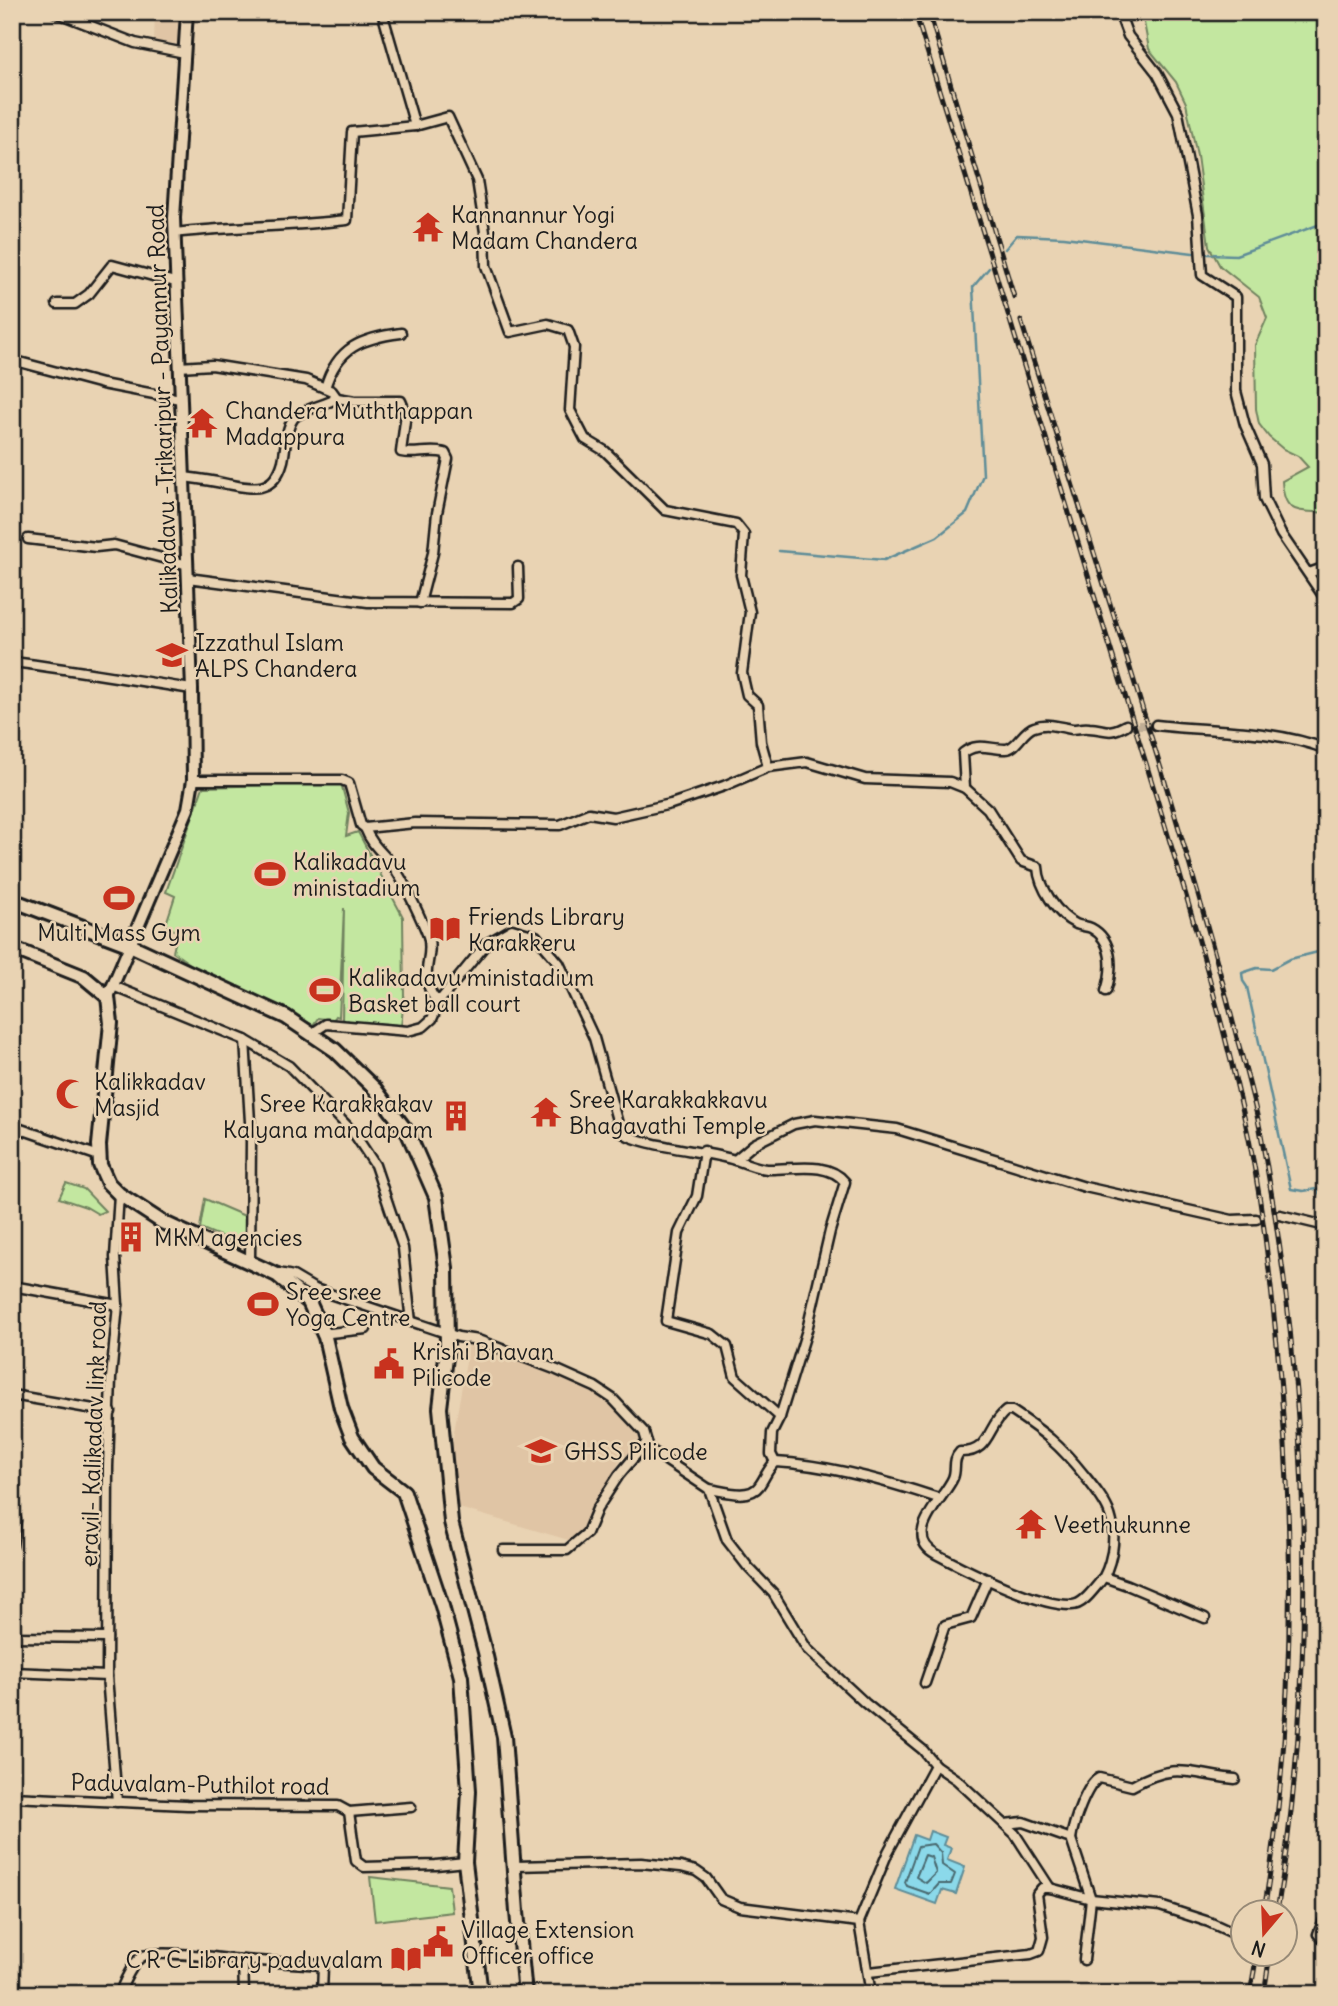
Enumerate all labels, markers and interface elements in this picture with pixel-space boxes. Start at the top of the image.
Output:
place label: Kannannur Yogi Madam Chandera [451,200,638,255]
street label: Kalikadavu -Trikaripur - Payannur Road [140,204,184,614]
temple icon: Kannannur Yogi Madam Chandera [411,210,445,244]
place label: Chandera Muththappan Madappura [225,396,473,451]
temple icon: Chandera Muththappan Madappura [185,406,219,440]
place label: Izzathul Islam ALPS Chandera [195,628,357,683]
school or university icon: Izzathul Islam ALPS Chandera [155,638,189,672]
place label: Kalikadavu ministadium [293,847,420,902]
sports icon: Kalikadavu ministadium [253,857,287,891]
sports icon: Multi Mass Gym [102,881,136,915]
place label: Friends Library Karakkeru [468,902,625,957]
library icon: Friends Library Karakkeru [428,912,462,946]
place label: Multi Mass Gym [37,918,201,947]
place label: Kalikadavu ministadium Basket ball court [348,963,594,1018]
sports icon: Kalikadavu ministadium Basket ball court [308,973,342,1007]
place label: Kalikkadav Masjid [94,1067,206,1122]
mosque icon: Kalikkadav Masjid [54,1077,88,1111]
place label: Sree Karakkakkavu Bhagavathi Temple [569,1085,768,1140]
place label: Sree Karakkakav Kalyana mandapam [223,1089,433,1144]
temple icon: Sree Karakkakkavu Bhagavathi Temple [529,1095,563,1129]
building icon: Sree Karakkakav Kalyana mandapam [439,1099,473,1133]
building icon: MKM agencies [114,1220,148,1254]
place label: MKM agencies [154,1223,302,1252]
place label: Sree sree Yoga Centre [286,1277,410,1332]
sports icon: Sree sree Yoga Centre [246,1287,280,1321]
street label: eravil- Kalikadav link road [74,1300,112,1568]
place label: Krishi Bhavan Pilicode [412,1337,554,1392]
public building icon: Krishi Bhavan Pilicode [372,1347,406,1381]
school or university icon: GHSS Pilicode [524,1434,558,1468]
place label: GHSS Pilicode [564,1437,708,1466]
temple icon: Veethukunne [1014,1507,1048,1541]
place label: Veethukunne [1054,1510,1191,1539]
street label: Paduvalam-Puthilot road [70,1767,330,1801]
north arrow [1230,1898,1300,1968]
place label: Village Extension Officer office [461,1915,634,1970]
public building icon: Village Extension Officer office [421,1925,455,1959]
text: N [1248,1936,1269,1963]
library icon: C R C Library paduvalam [389,1942,423,1976]
place label: C R C Library paduvalam [125,1945,383,1974]

